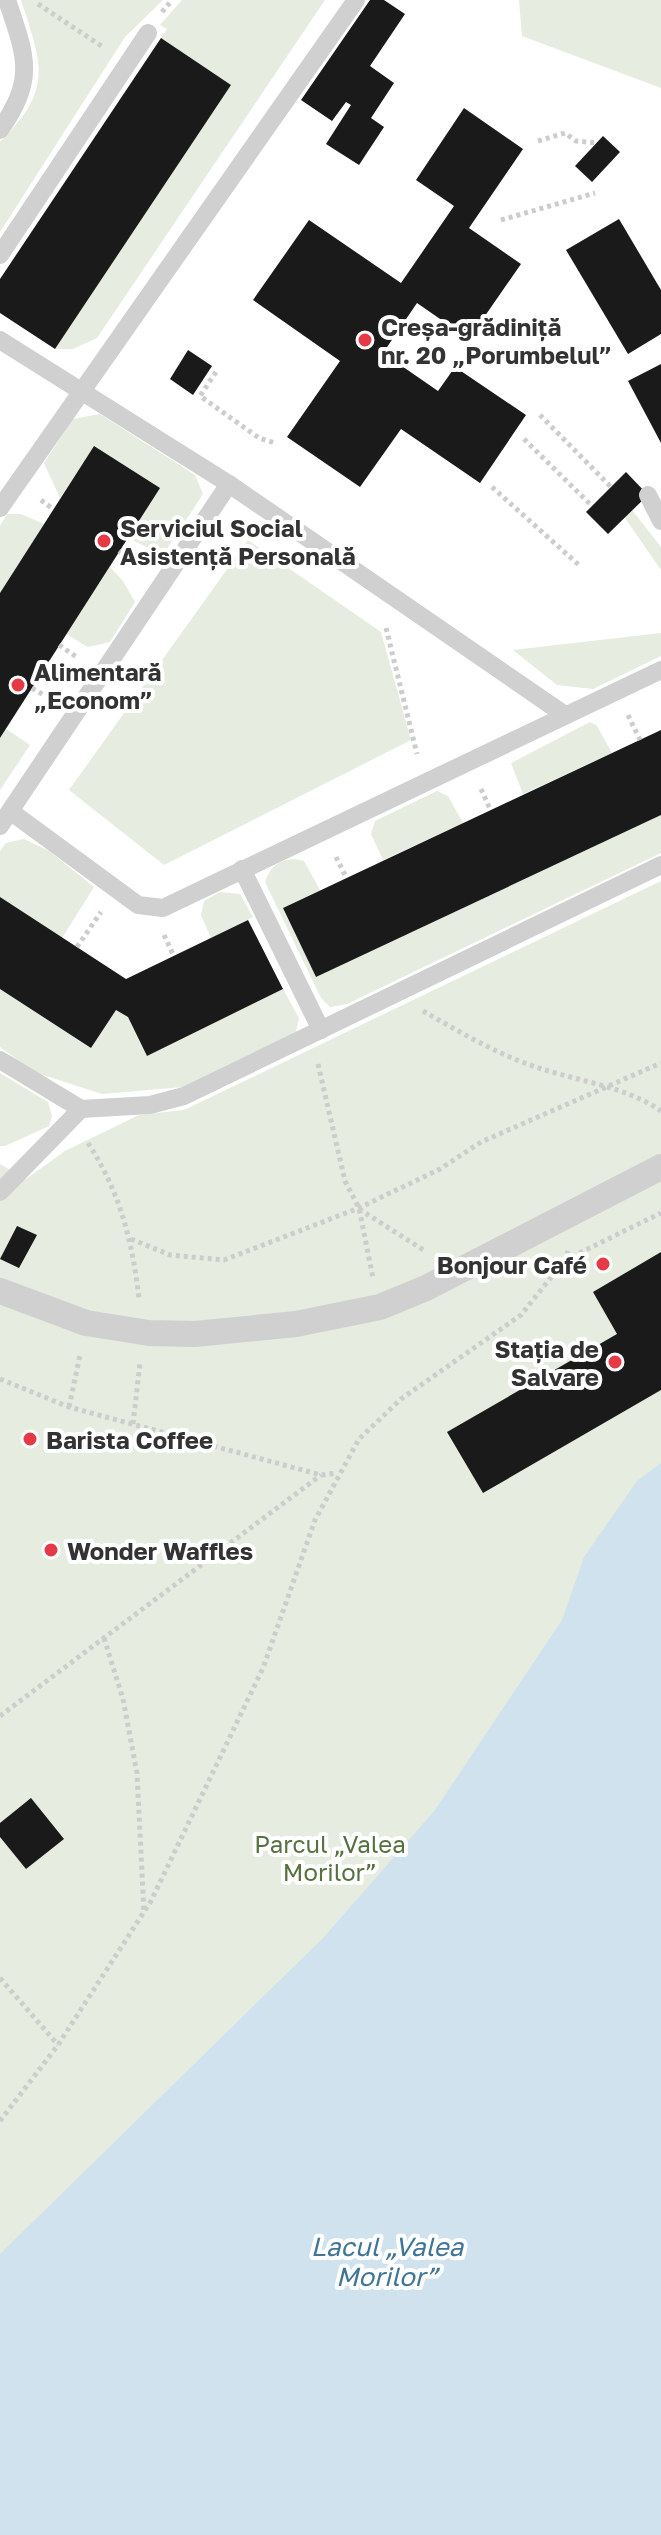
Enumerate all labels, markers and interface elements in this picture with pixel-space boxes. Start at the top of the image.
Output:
place label: Creșa-grădiniță nr. 20 „Porumbelul” [381,312,612,369]
marker: Creșa-grădiniță nr. 20 „Porumbelul” [356,331,374,349]
place label: Serviciul Social Asistență Personală [120,513,356,571]
marker: Serviciul Social Asistență Personală [95,532,113,550]
place label: Alimentară „Econom” [34,657,162,714]
marker: Alimentară „Econom” [9,676,27,694]
place label: Bonjour Café [437,1250,587,1279]
marker: Bonjour Café [594,1255,612,1273]
place label: Stația de Salvare [495,1334,599,1391]
marker: Stația de Salvare [606,1353,624,1371]
place label: Barista Coffee [46,1425,213,1454]
marker: Barista Coffee [21,1430,39,1448]
place label: Wonder Waffles [67,1536,253,1565]
marker: Wonder Waffles [42,1541,60,1559]
park label: Parcul „Valea Morilor” [254,1829,406,1886]
water label: Lacul „Valea Morilor” [311,2231,465,2292]

